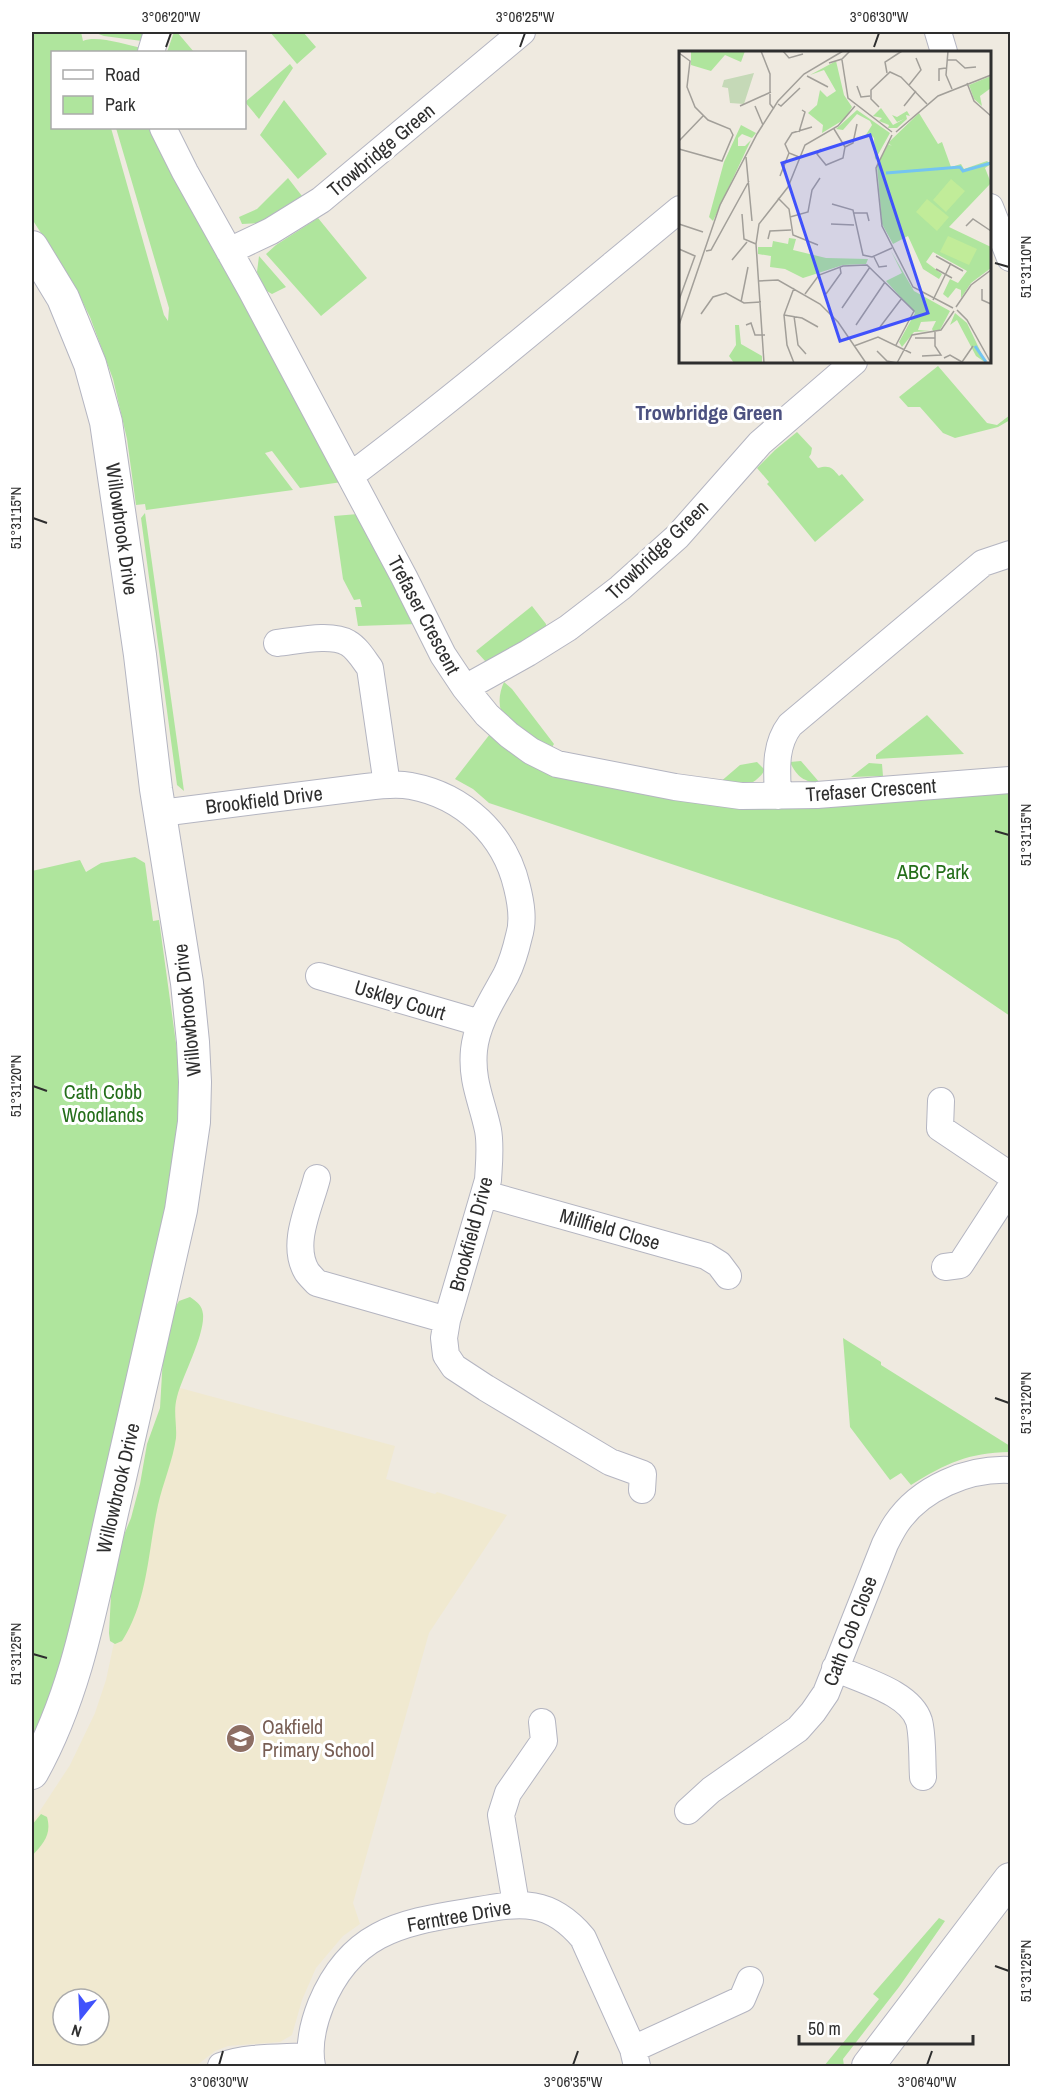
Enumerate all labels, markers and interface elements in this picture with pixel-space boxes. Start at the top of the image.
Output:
text: 3°06'20"W [142,6,201,27]
text: 3°06'25"W [496,6,555,27]
text: 3°06'30"W [850,6,909,27]
legend [51,51,246,129]
inset map [679,51,991,363]
text: Road [105,62,140,87]
text: Park [105,92,136,117]
street label: Trowbridge Green [321,97,440,203]
text: 51°31'10"N [1015,236,1036,298]
district label: Trowbridge Green [635,398,783,427]
street label: Willowbrook Drive [100,461,145,597]
text: 51°31'15"N [5,487,26,549]
street label: Trowbridge Green [600,494,714,605]
street label: Trefaser Crescent [382,551,467,679]
street label: Trefaser Crescent [805,771,938,808]
street label: Brookfield Drive [204,779,324,820]
text: 51°31'15"N [1015,804,1036,866]
park label: ABC Park [896,858,970,885]
street label: Willowbrook Drive [166,942,207,1078]
street label: Uskley Court [351,973,449,1026]
text: 51°31'20"N [5,1055,26,1117]
park label: Cath Cobb Woodlands [62,1078,144,1128]
street label: Brookfield Drive [442,1174,499,1294]
street label: Millfield Close [557,1201,663,1256]
text: 51°31'20"N [1015,1372,1036,1434]
street label: Willowbrook Drive [89,1420,146,1556]
street label: Cath Cob Close [816,1572,883,1690]
text: 51°31'25"N [5,1623,26,1685]
place label: Oakfield Primary School [262,1713,374,1763]
school or university icon: Oakfield Primary School [225,1723,257,1755]
street label: Ferntree Drive [405,1893,513,1938]
text: 51°31'25"N [1015,1940,1036,2002]
north arrow [51,1987,111,2047]
scale bar [799,2008,973,2046]
text: 50 m [808,2016,841,2041]
text: N [68,2019,84,2043]
text: 3°06'30"W [190,2071,249,2092]
text: 3°06'35"W [544,2071,603,2092]
text: 3°06'40"W [898,2071,957,2092]

